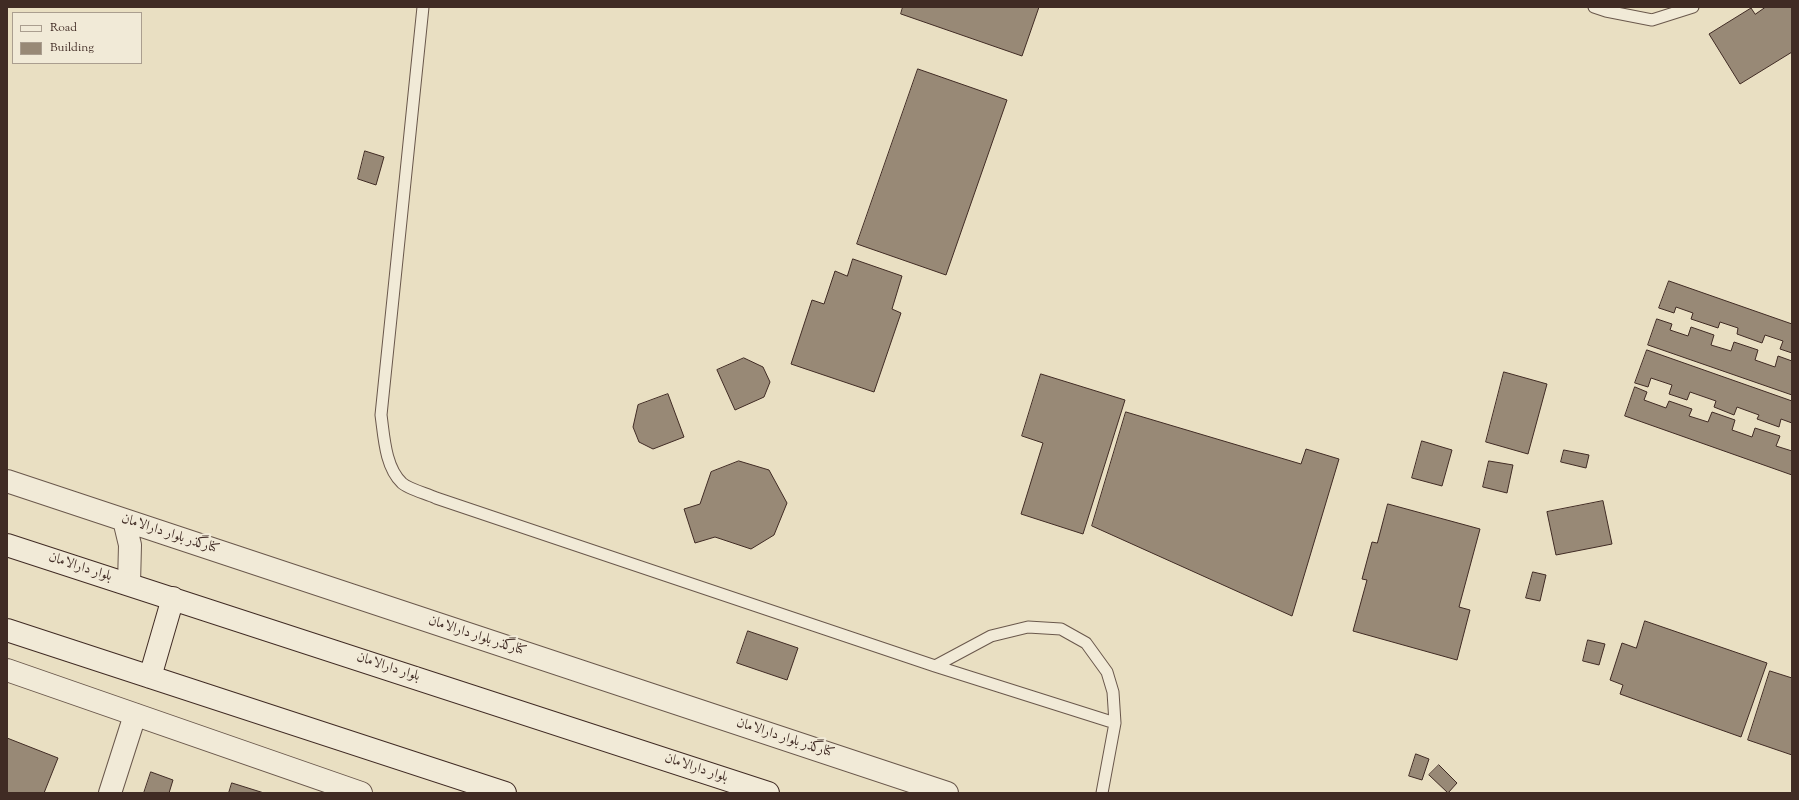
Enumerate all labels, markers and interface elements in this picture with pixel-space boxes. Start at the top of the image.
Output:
legend [12,12,142,64]
text: Road [50,19,77,37]
text: Building [50,39,94,57]
street label: کنارگذر بلوار دارالامان [119,511,221,559]
street label: بلوار دارالامان [46,550,114,586]
street label: کنارگذر بلوار دارالامان [426,613,528,661]
street label: بلوار دارالامان [354,650,422,686]
street label: کنارگذر بلوار دارالامان [734,715,836,763]
street label: بلوار دارالامان [662,751,730,787]

